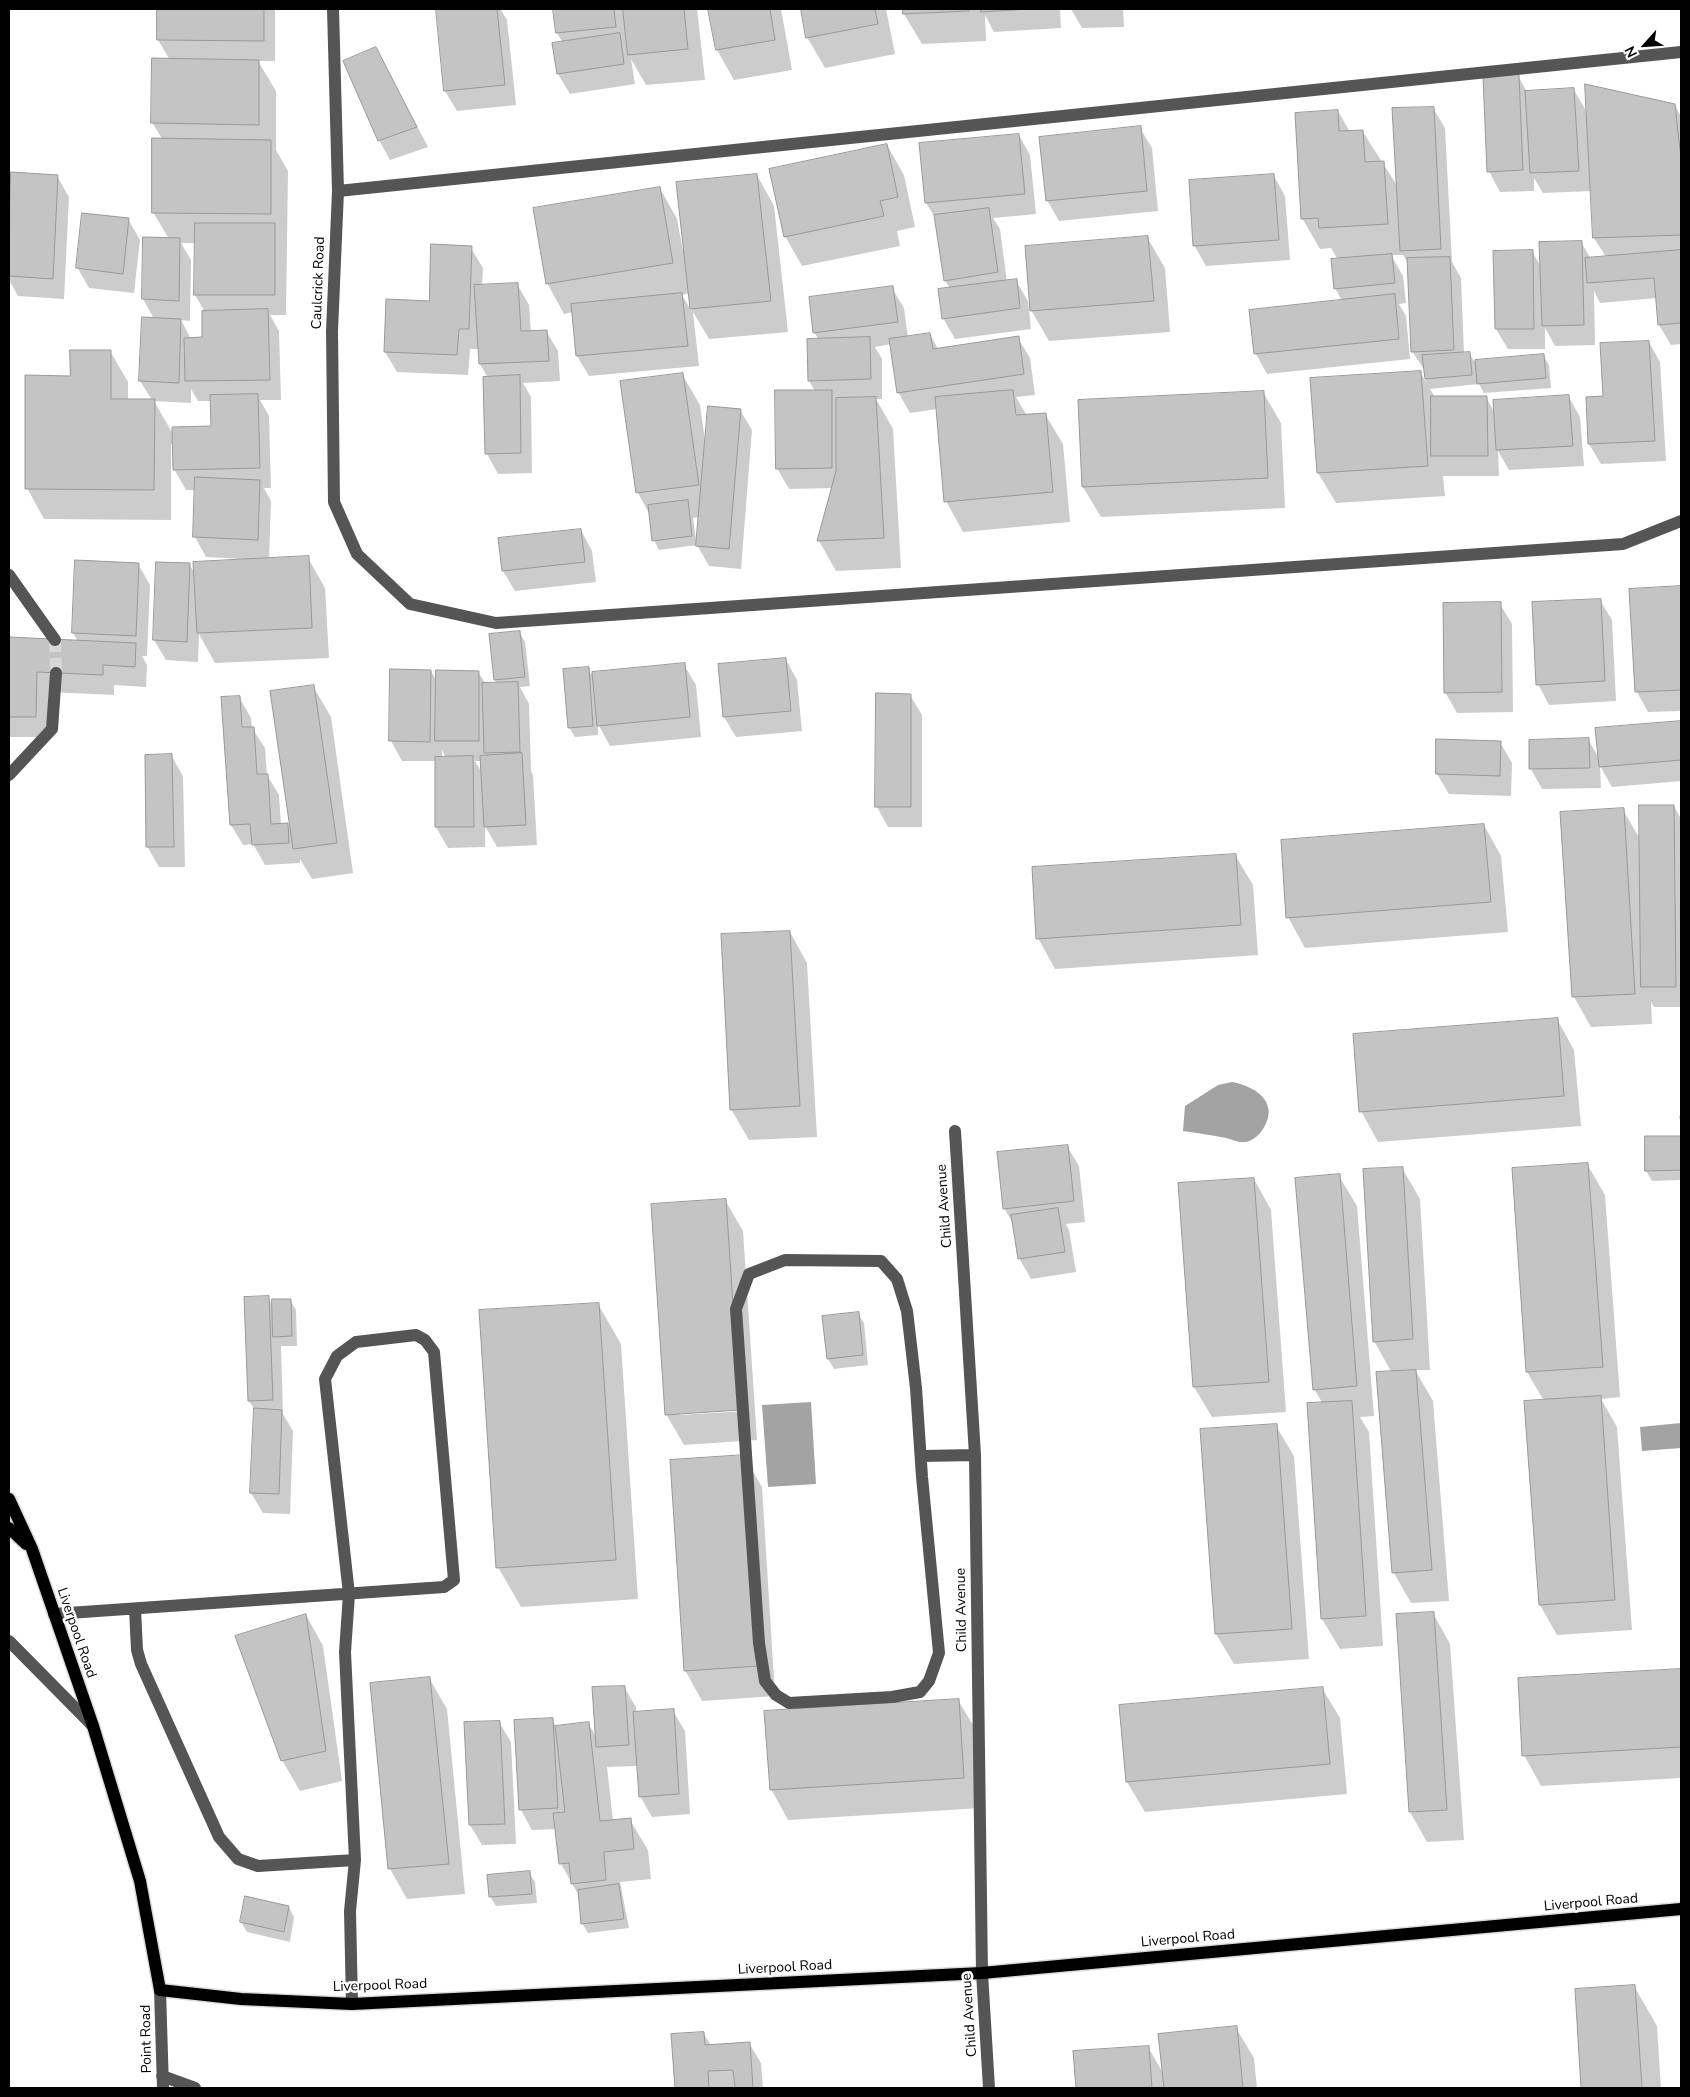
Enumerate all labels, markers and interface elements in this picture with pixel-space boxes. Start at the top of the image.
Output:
north arrow [1620,20,1670,70]
text: N [1620,43,1642,61]
street label: Caulcrick Road [309,236,329,330]
street label: Child Avenue [934,1163,956,1249]
street label: Child Avenue [953,1568,971,1652]
street label: Liverpool Road [53,1586,99,1680]
street label: Liverpool Road [1543,1891,1639,1915]
street label: Liverpool Road [1140,1927,1236,1951]
street label: Liverpool Road [737,1957,833,1979]
street label: Child Avenue [959,1972,981,2058]
street label: Liverpool Road [333,1976,427,1996]
street label: Point Road [138,2005,156,2073]

